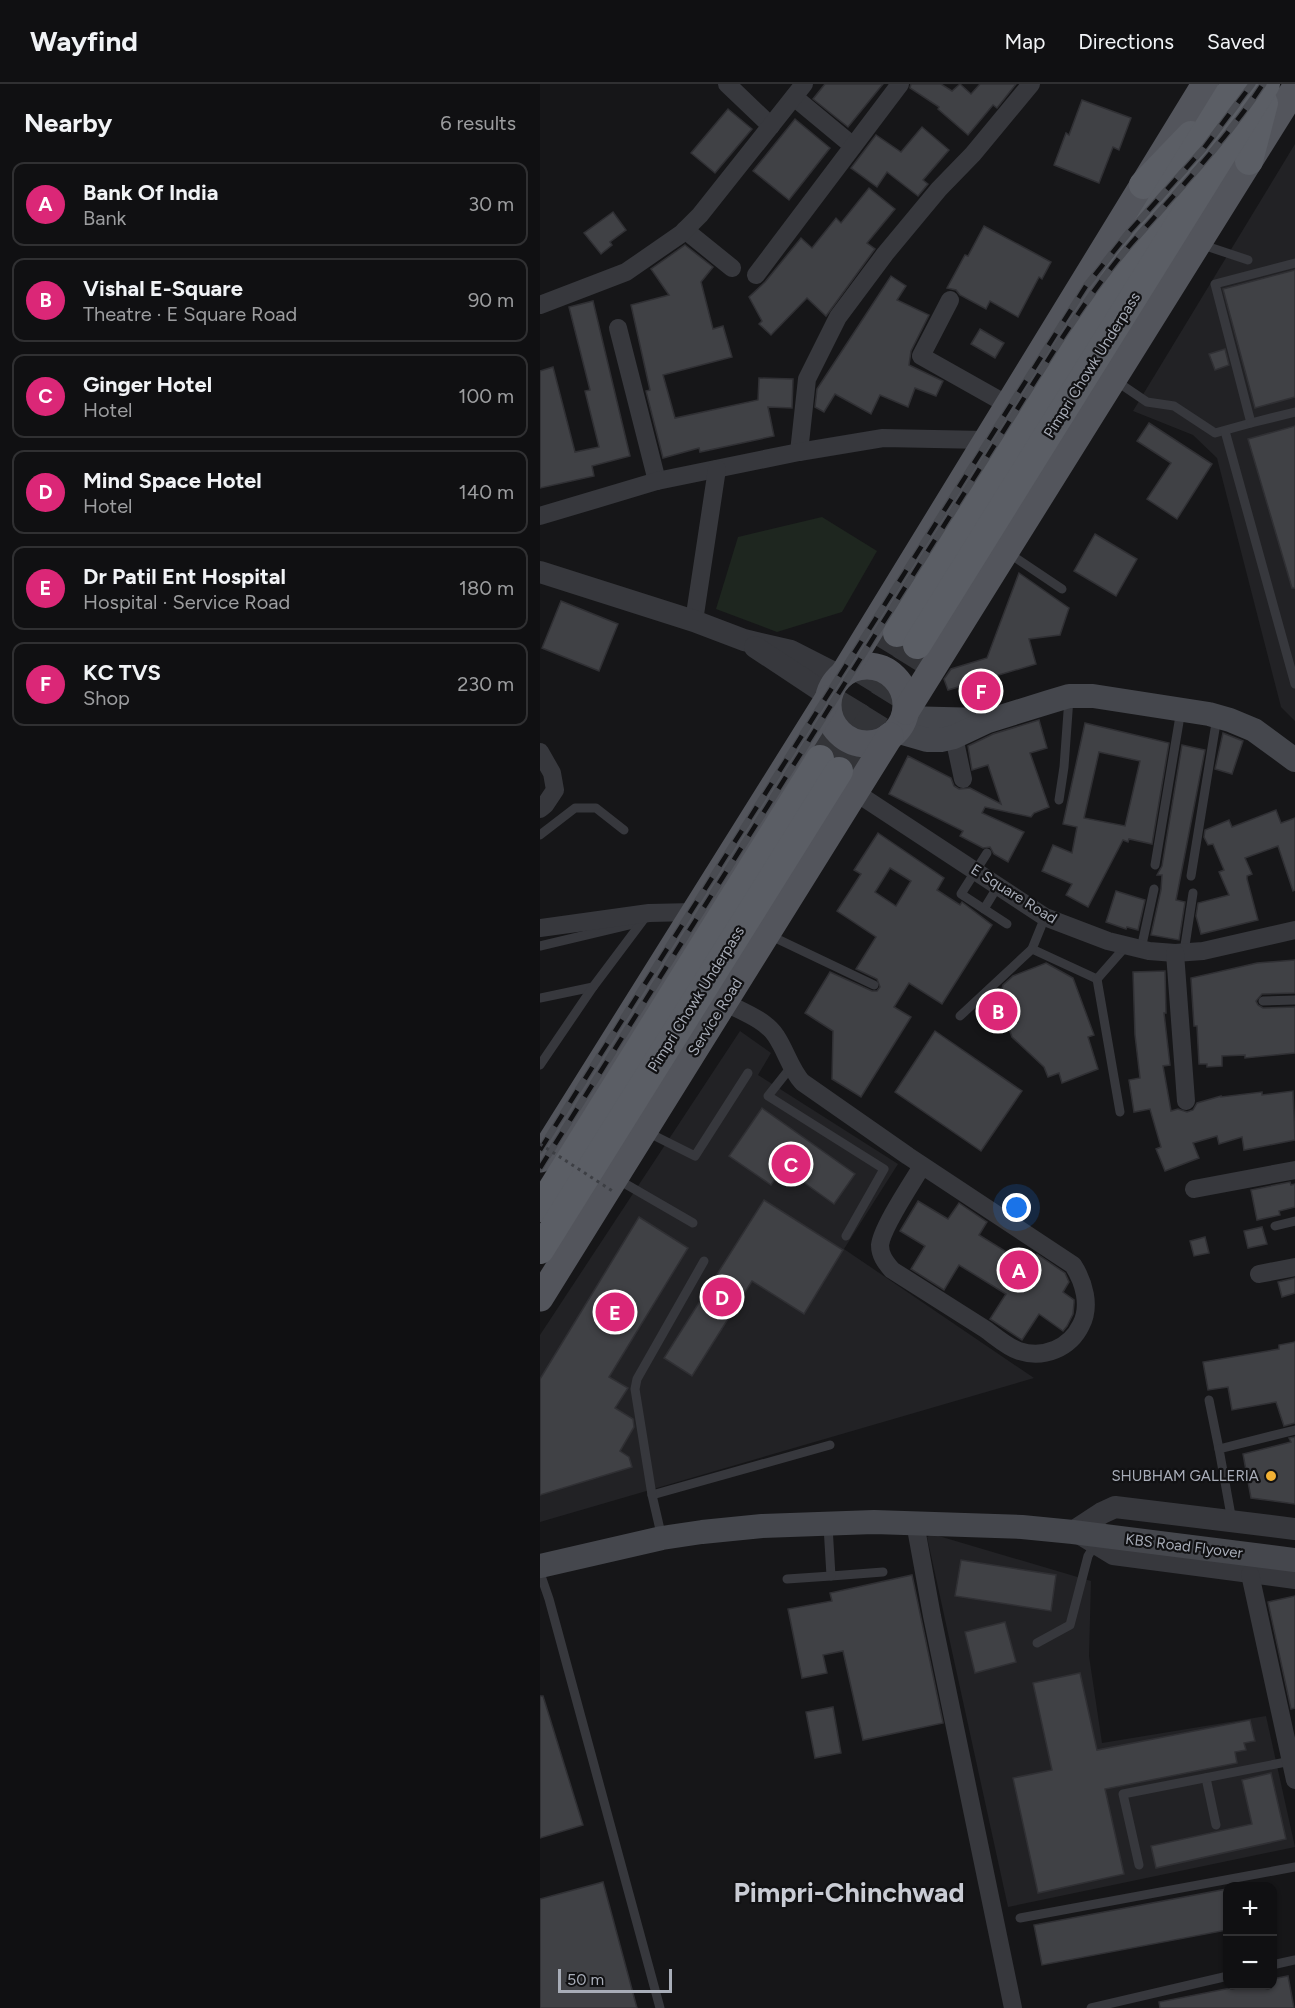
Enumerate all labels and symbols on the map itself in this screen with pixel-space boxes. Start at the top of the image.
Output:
street label: Pimpri Chowk Underpass [1040,289,1144,441]
pin: F [962,668,1000,714]
street label: E Square Road [968,860,1060,928]
street label: Pimpri Chowk Underpass [644,923,748,1075]
street label: Service Road [684,975,746,1059]
pin: B [978,988,1018,1034]
pin: C [772,1142,810,1186]
your location [1002,1193,1031,1222]
pin: A [1000,1248,1038,1292]
pin: D [702,1274,741,1320]
pin: E [596,1290,634,1334]
place label: SHUBHAM GALLERIA [1111,1467,1259,1485]
marker: SHUBHAM GALLERIA [1264,1469,1278,1483]
street label: KBS Road Flyover [1124,1530,1244,1562]
district label: Pimpri-Chinchwad [733,1876,965,1909]
scale bar [558,1966,672,1994]

